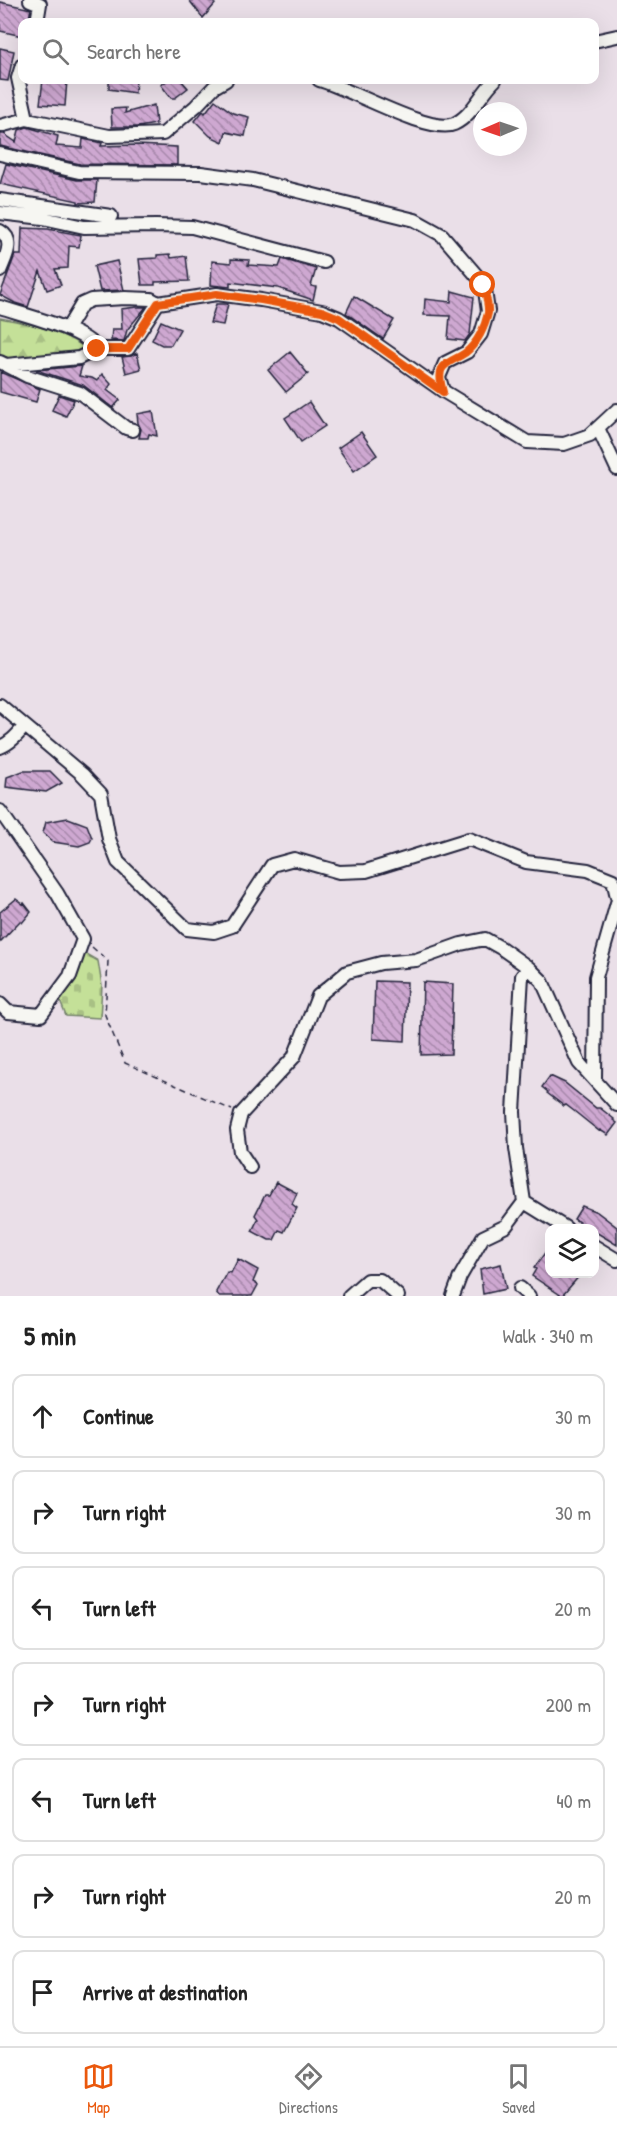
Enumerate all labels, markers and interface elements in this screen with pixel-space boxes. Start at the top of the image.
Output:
search box [18,18,599,84]
icon: search [39,35,72,68]
text: Search here [87,36,181,66]
north arrow [473,102,527,156]
route start [469,271,495,297]
route end [83,335,109,361]
map controls [545,1224,599,1278]
button: layers [545,1224,599,1278]
text: 5 min [24,1318,76,1353]
text: Walk · 340 m [502,1322,593,1349]
icon: ahead [26,1400,59,1433]
text: Continue [83,1401,154,1431]
text: 30 m [555,1403,591,1430]
icon: right [26,1496,59,1529]
text: Turn right [83,1497,166,1527]
text: 30 m [555,1499,591,1526]
icon: left [26,1592,59,1625]
text: Turn left [83,1593,156,1623]
text: 20 m [554,1595,591,1622]
icon: right [26,1688,59,1721]
text: Turn right [83,1689,166,1719]
text: 200 m [546,1691,591,1718]
icon: left [26,1784,59,1817]
text: Turn left [83,1785,156,1815]
text: 40 m [556,1787,591,1814]
icon: right [26,1880,59,1913]
text: Turn right [83,1881,166,1911]
text: 20 m [554,1883,591,1910]
icon: arrive [26,1976,59,2009]
text: Arrive at destination [83,1977,248,2007]
tab: Map [82,2060,115,2118]
tab: Directions [279,2060,338,2118]
tab: Saved [502,2060,535,2118]

